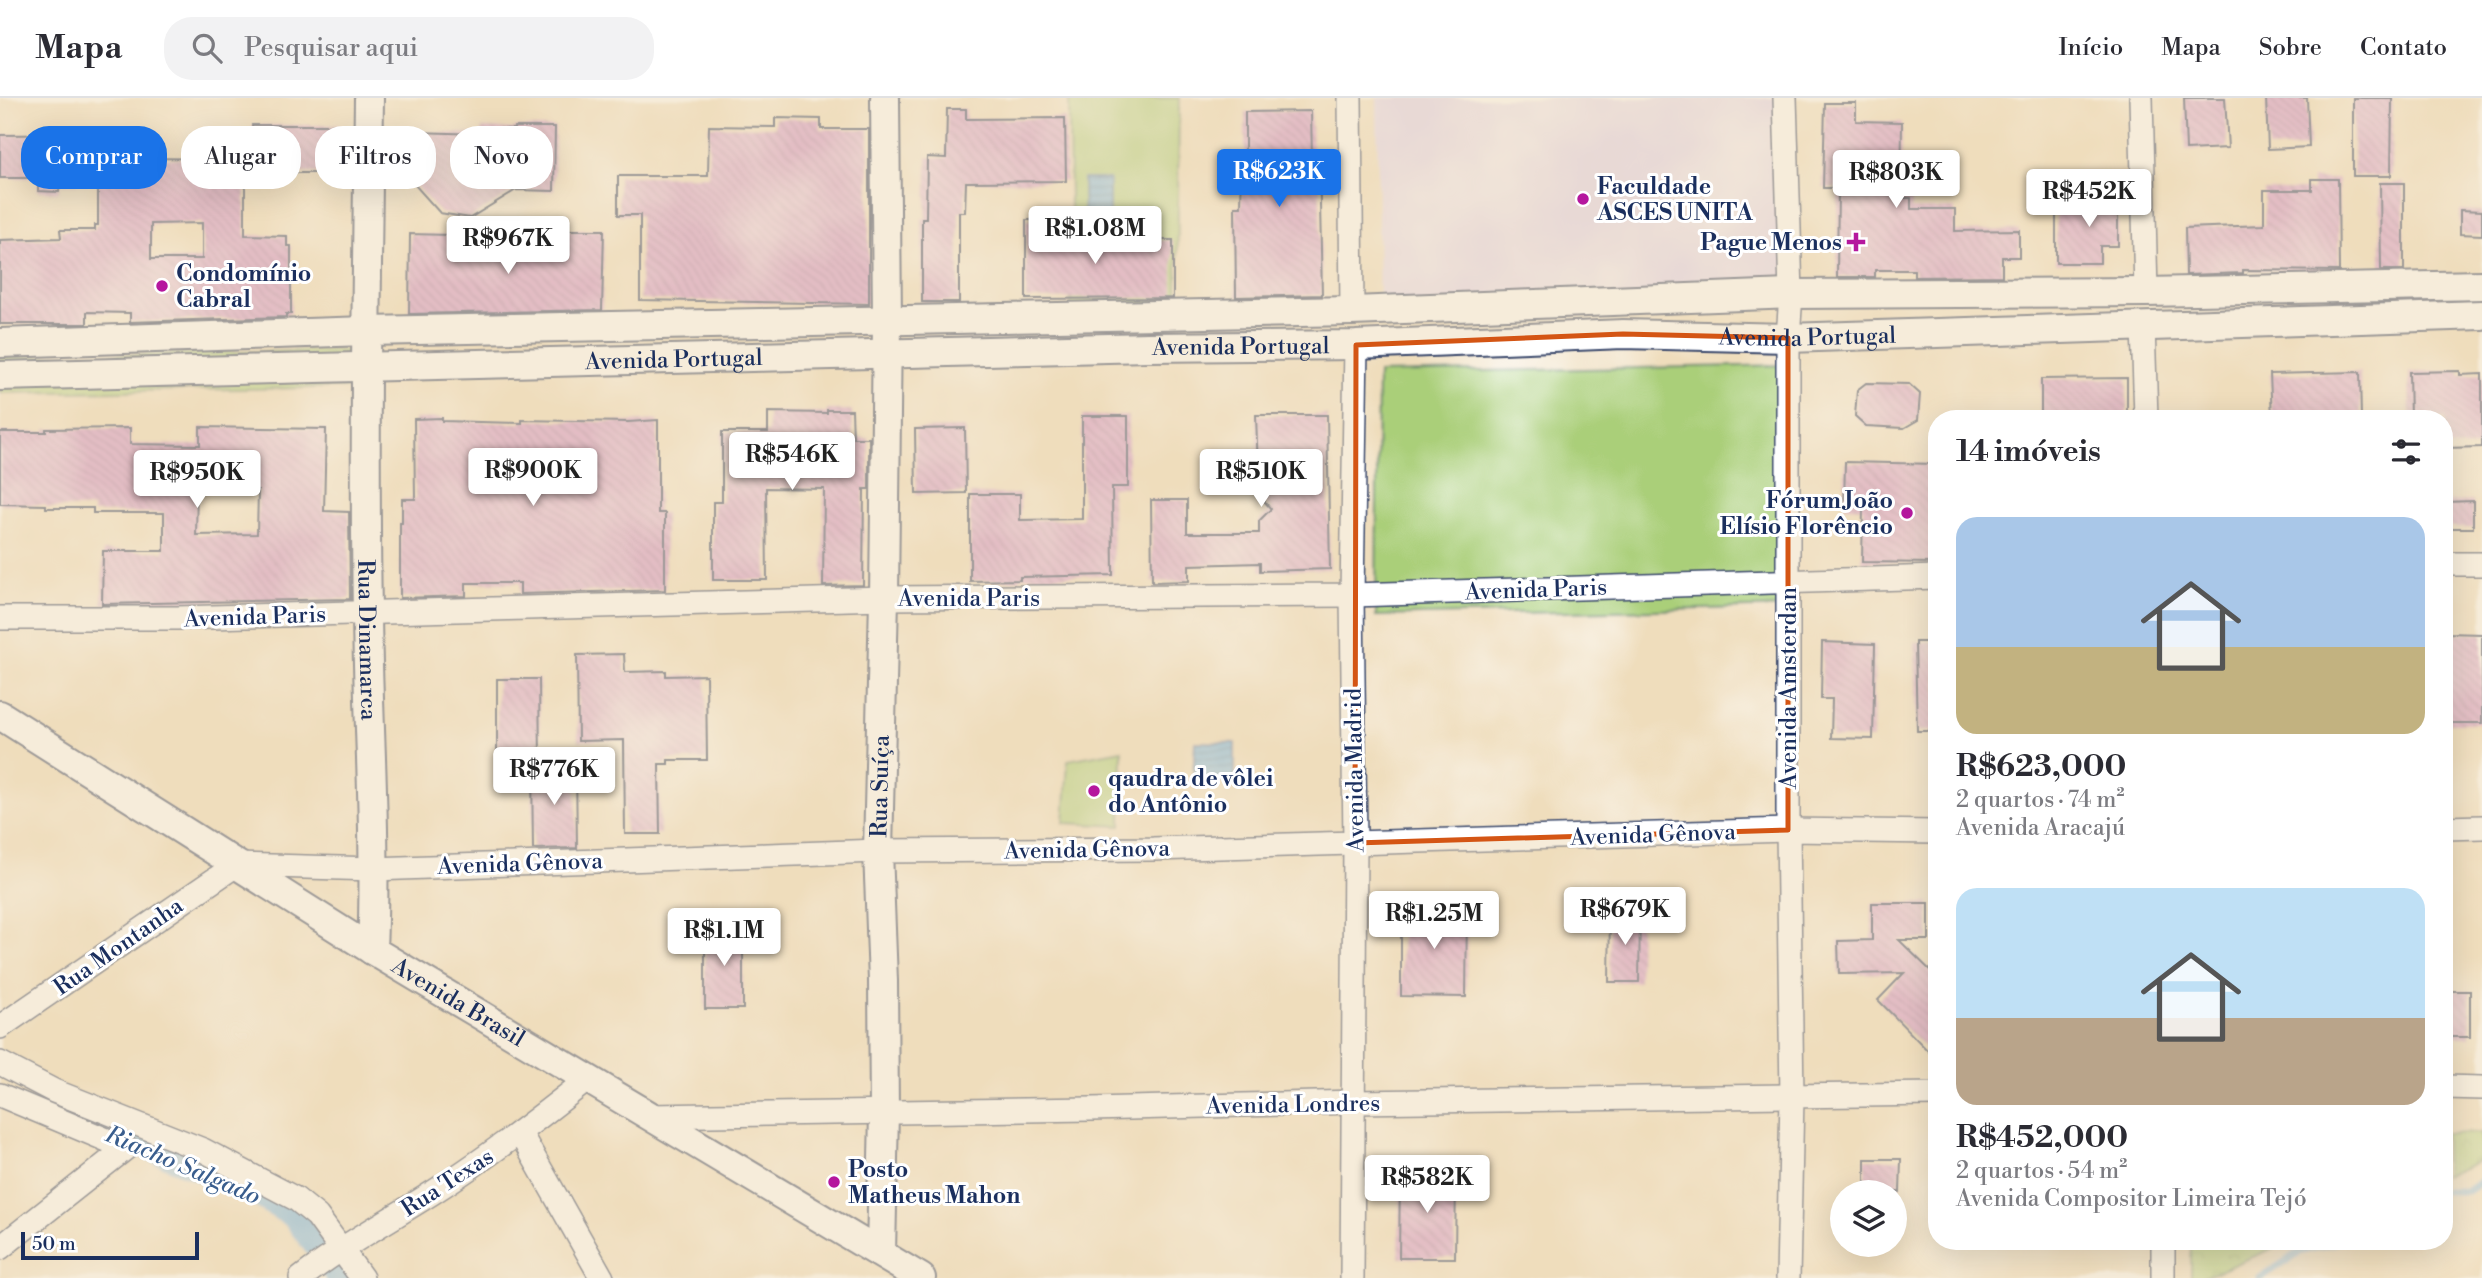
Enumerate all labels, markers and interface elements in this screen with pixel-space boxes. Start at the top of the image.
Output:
search box [164,17,654,80]
text: Mapa [35,28,122,69]
icon: search [188,29,226,67]
text: Pesquisar aqui [244,32,418,64]
text: Início [2059,33,2123,63]
text: Mapa [2161,33,2221,63]
text: Sobre [2259,33,2322,63]
text: Contato [2360,33,2447,63]
chip: Comprar [21,126,167,189]
chip: Alugar [181,126,301,189]
chip: Filtros [315,126,436,189]
chip: Novo [450,126,553,189]
pin: R$623K [1222,150,1336,209]
pin: R$803K [1839,150,1953,210]
text: R$623K [1233,158,1325,186]
text: R$803K [1849,159,1943,187]
pin: R$452K [2032,170,2146,229]
place label: Faculdade ASCES UNITA [1596,173,1753,227]
text: R$452K [2042,178,2136,206]
marker: Faculdade ASCES UNITA [1575,191,1591,207]
pin: R$1.08M [1030,206,1160,266]
text: R$1.08M [1045,215,1145,243]
pin: R$967K [451,216,565,276]
text: R$967K [463,225,553,253]
place label: Pague Menos [1700,229,1842,257]
marker: Pague Menos [1848,234,1864,250]
place label: Condomínio Cabral [176,260,311,314]
marker: Condomínio Cabral [154,278,170,294]
street label: Avenida Portugal [1717,321,1897,353]
street label: Avenida Portugal [1151,332,1330,362]
street label: Avenida Portugal [584,344,763,376]
pin: R$546K [735,432,849,492]
text: 14 imóveis [1956,433,2101,471]
icon: filters [2387,433,2425,471]
text: R$546K [745,441,839,469]
pin: R$900K [476,448,590,508]
pin: R$950K [140,450,254,510]
pin: R$510K [1204,450,1318,509]
text: R$900K [484,457,582,485]
text: R$510K [1216,458,1306,486]
text: R$950K [150,459,244,487]
place label: Fórum João Elísio Florêncio [1720,487,1893,541]
marker: Fórum João Elísio Florêncio [1899,505,1915,521]
street label: Rua Dinamarca [351,559,383,721]
icon: home [2128,563,2254,689]
street label: Avenida Paris [1463,574,1608,607]
street label: Avenida Paris [897,585,1040,613]
street label: Avenida Amsterdan [1775,587,1803,790]
street label: Avenida Paris [182,601,327,634]
street label: Avenida Madrid [1340,688,1370,853]
street label: Rua Suíça [865,734,896,838]
pin: R$776K [497,748,611,807]
text: R$623,000 [1956,748,2126,786]
text: R$776K [509,756,599,784]
place label: qaudra de vôlei do Antônio [1108,765,1273,819]
marker: qaudra de vôlei do Antônio [1086,783,1102,799]
text: 2 quartos · 74 m² [1956,786,2124,814]
text: Avenida Aracajú [1956,814,2125,842]
street label: Avenida Gênova [1569,818,1737,852]
street label: Avenida Gênova [1003,835,1171,865]
street label: Avenida Gênova [436,847,604,881]
pin: R$679K [1568,888,1682,947]
street label: Rua Montanha [48,892,189,1002]
pin: R$1.25M [1369,892,1499,951]
text: R$679K [1580,896,1670,924]
text: R$1.25M [1385,900,1483,928]
pin: R$1.1M [667,908,781,968]
text: R$1.1M [684,917,764,945]
icon: home [2128,934,2254,1060]
street label: Avenida Brasil [386,952,530,1053]
street label: Avenida Londres [1205,1089,1380,1121]
water label: Riacho Salgado [100,1119,265,1212]
text: R$452,000 [1956,1119,2128,1157]
street label: Rua Texas [396,1143,499,1223]
place label: Posto Matheus Mahon [848,1156,1020,1210]
pin: R$582K [1370,1156,1484,1215]
text: 2 quartos · 54 m² [1956,1157,2127,1185]
text: R$582K [1381,1164,1473,1192]
marker: Posto Matheus Mahon [826,1174,842,1190]
map controls [1830,1180,1907,1257]
button: layers [1830,1180,1907,1257]
text: Avenida Compositor Limeira Tejó [1956,1185,2307,1213]
scale bar [21,1229,200,1261]
text: 50 m [32,1232,76,1256]

